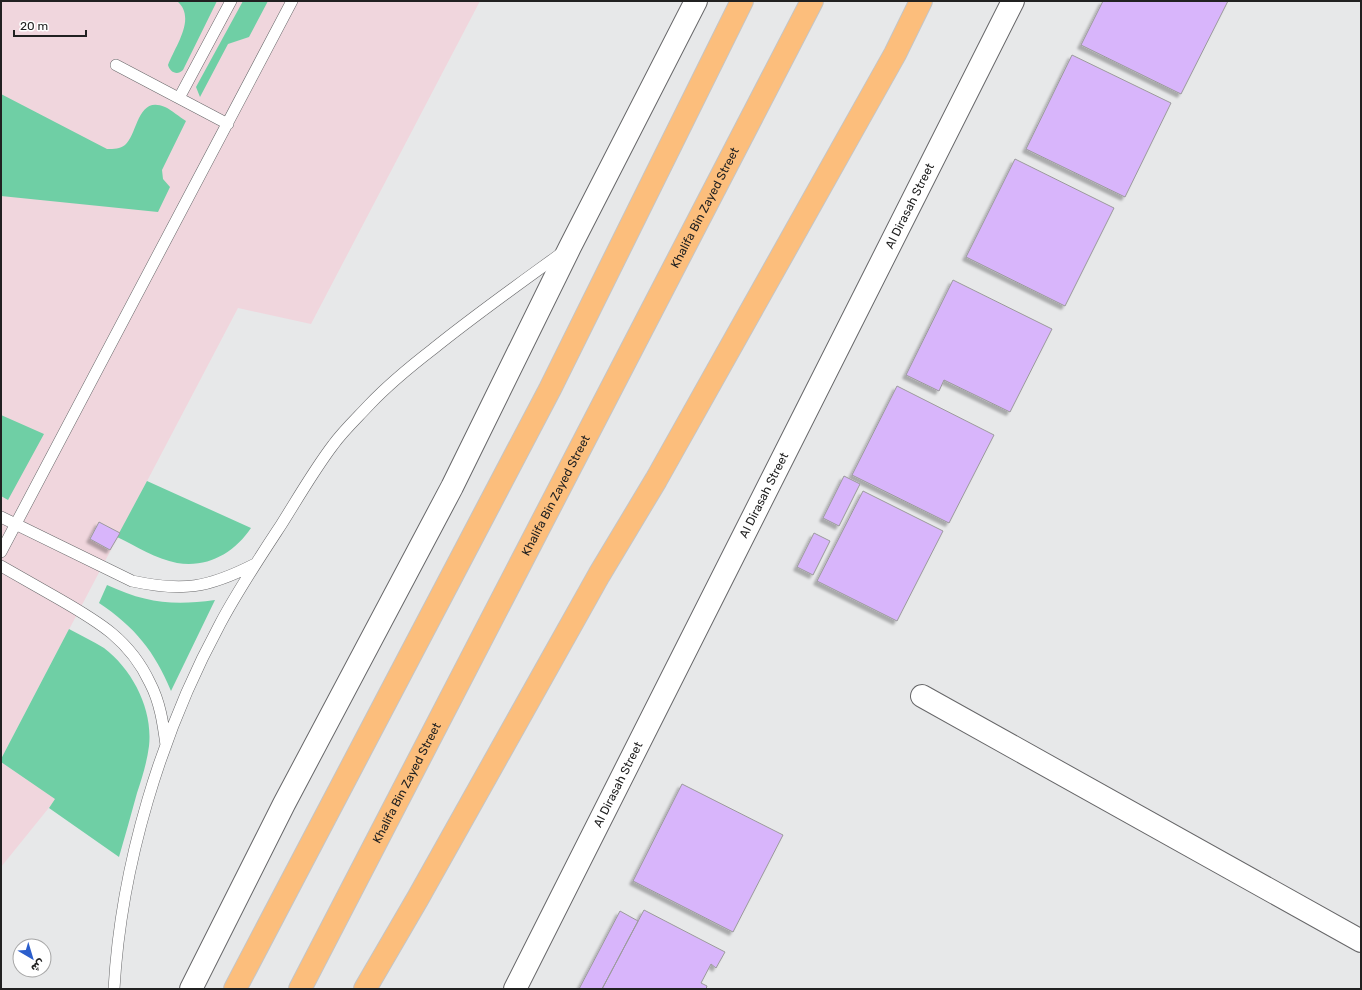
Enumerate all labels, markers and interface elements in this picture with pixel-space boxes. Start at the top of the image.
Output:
scale bar [14,12,86,38]
text: 20 m [20,19,48,33]
street label: Khalifa Bin Zayed Street [668,145,742,270]
street label: Al Dirasah Street [882,160,937,251]
street label: Khalifa Bin Zayed Street [519,432,593,558]
street label: Al Dirasah Street [737,450,791,540]
street label: Khalifa Bin Zayed Street [370,720,444,846]
street label: Al Dirasah Street [591,739,646,830]
north arrow [12,938,52,978]
text: ش [28,956,47,975]

